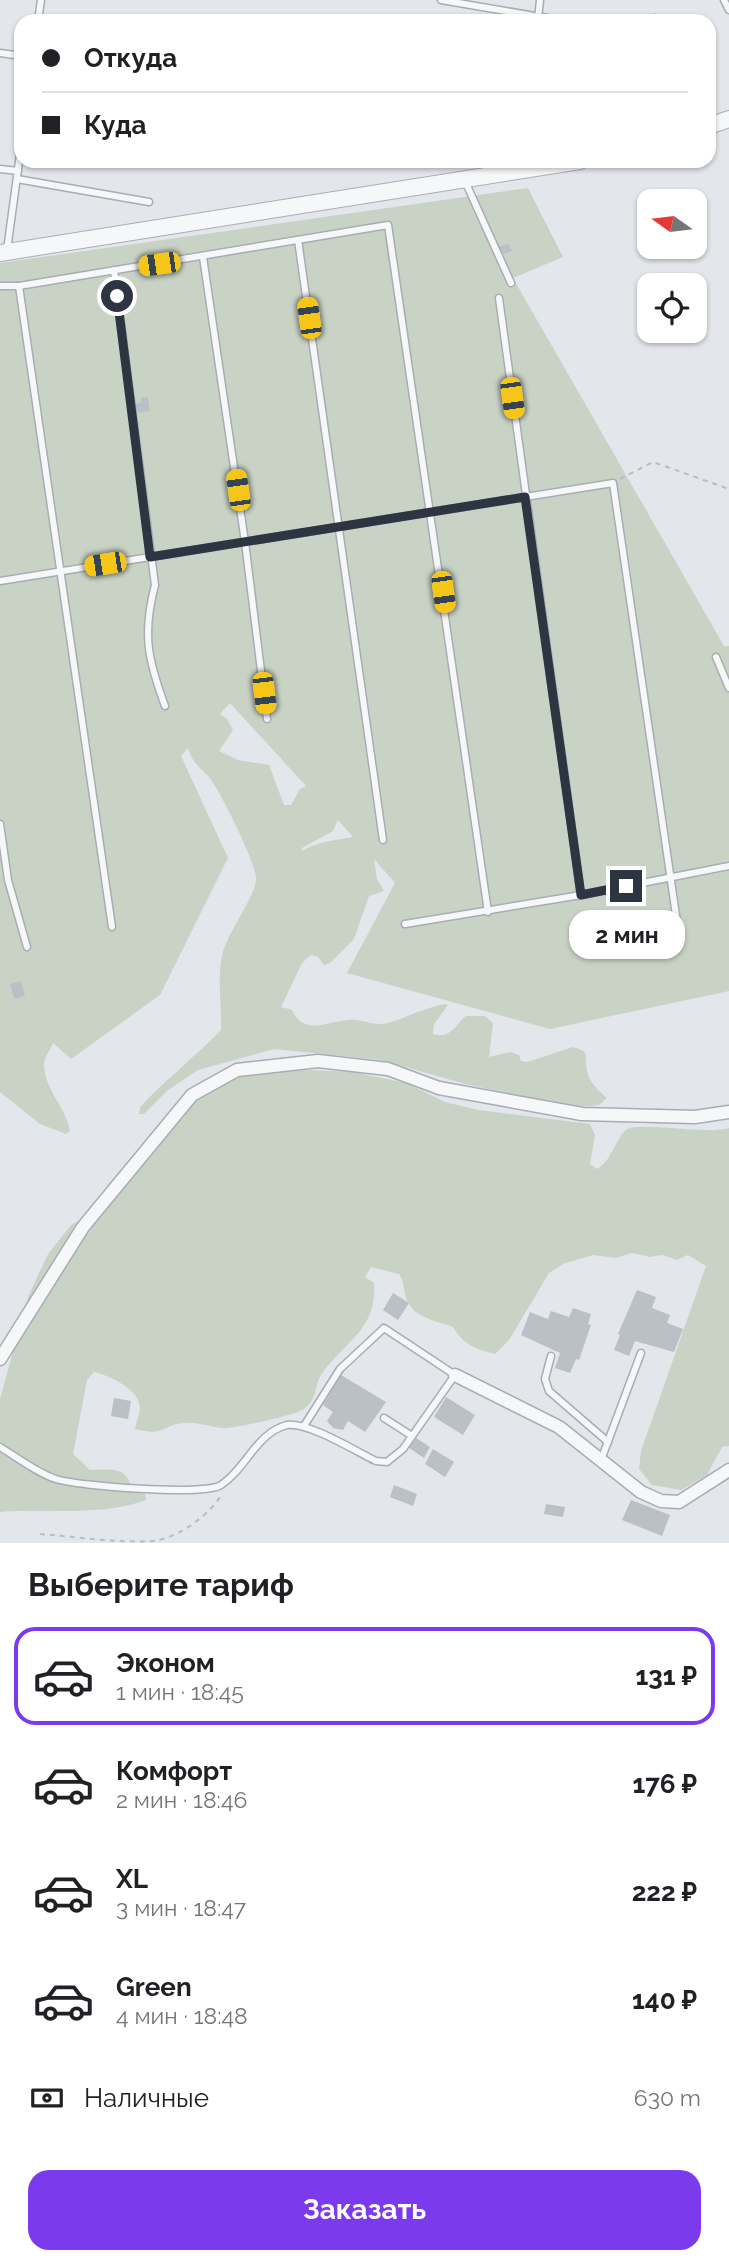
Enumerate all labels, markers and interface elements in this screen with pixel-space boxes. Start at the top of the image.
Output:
text: Откуда [84,43,177,73]
text: Куда [84,110,147,140]
north arrow [637,189,707,259]
map controls [637,189,707,343]
car [137,251,182,277]
button: locate [637,273,707,343]
route start [101,280,133,312]
car [296,296,323,340]
car [499,376,526,420]
car [225,468,252,512]
car [83,550,128,578]
car [430,570,457,614]
car [252,671,277,715]
route end [610,870,642,902]
callout: 2 мин [568,910,684,959]
text: 2 мин [595,921,659,948]
text: Выберите тариф [28,1566,294,1603]
icon: car [32,1645,95,1708]
text: Эконом [116,1648,215,1678]
text: 131 ₽ [635,1661,697,1691]
text: 1 мин · 18:45 [116,1678,244,1705]
icon: car [32,1753,95,1816]
text: Комфорт [116,1756,232,1786]
text: 176 ₽ [632,1769,697,1799]
text: 2 мин · 18:46 [116,1786,247,1813]
icon: car [32,1861,95,1924]
text: XL [116,1864,148,1894]
text: 222 ₽ [632,1877,697,1907]
text: 3 мин · 18:47 [116,1894,246,1921]
icon: car [32,1969,95,2032]
text: Green [116,1972,192,2002]
text: 140 ₽ [632,1985,697,2015]
text: 4 мин · 18:48 [116,2002,248,2029]
icon: cash [28,2079,66,2117]
text: Наличные [84,2083,209,2113]
text: 630 m [634,2084,701,2111]
button: Заказать [28,2170,701,2250]

